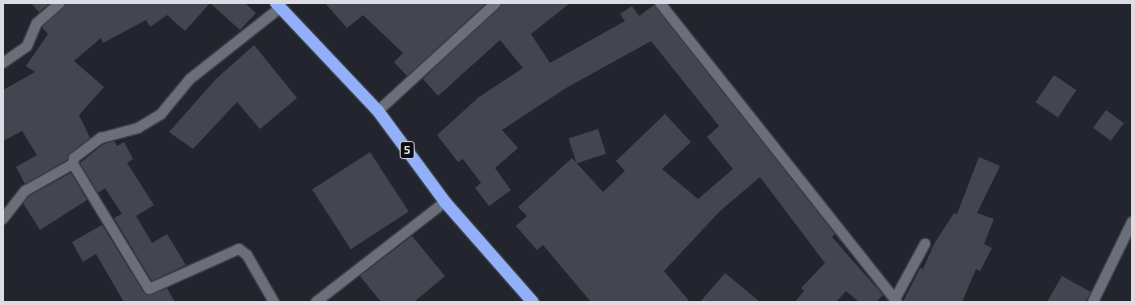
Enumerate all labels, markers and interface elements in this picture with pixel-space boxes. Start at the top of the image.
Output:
road number: 5 [399,140,415,160]

